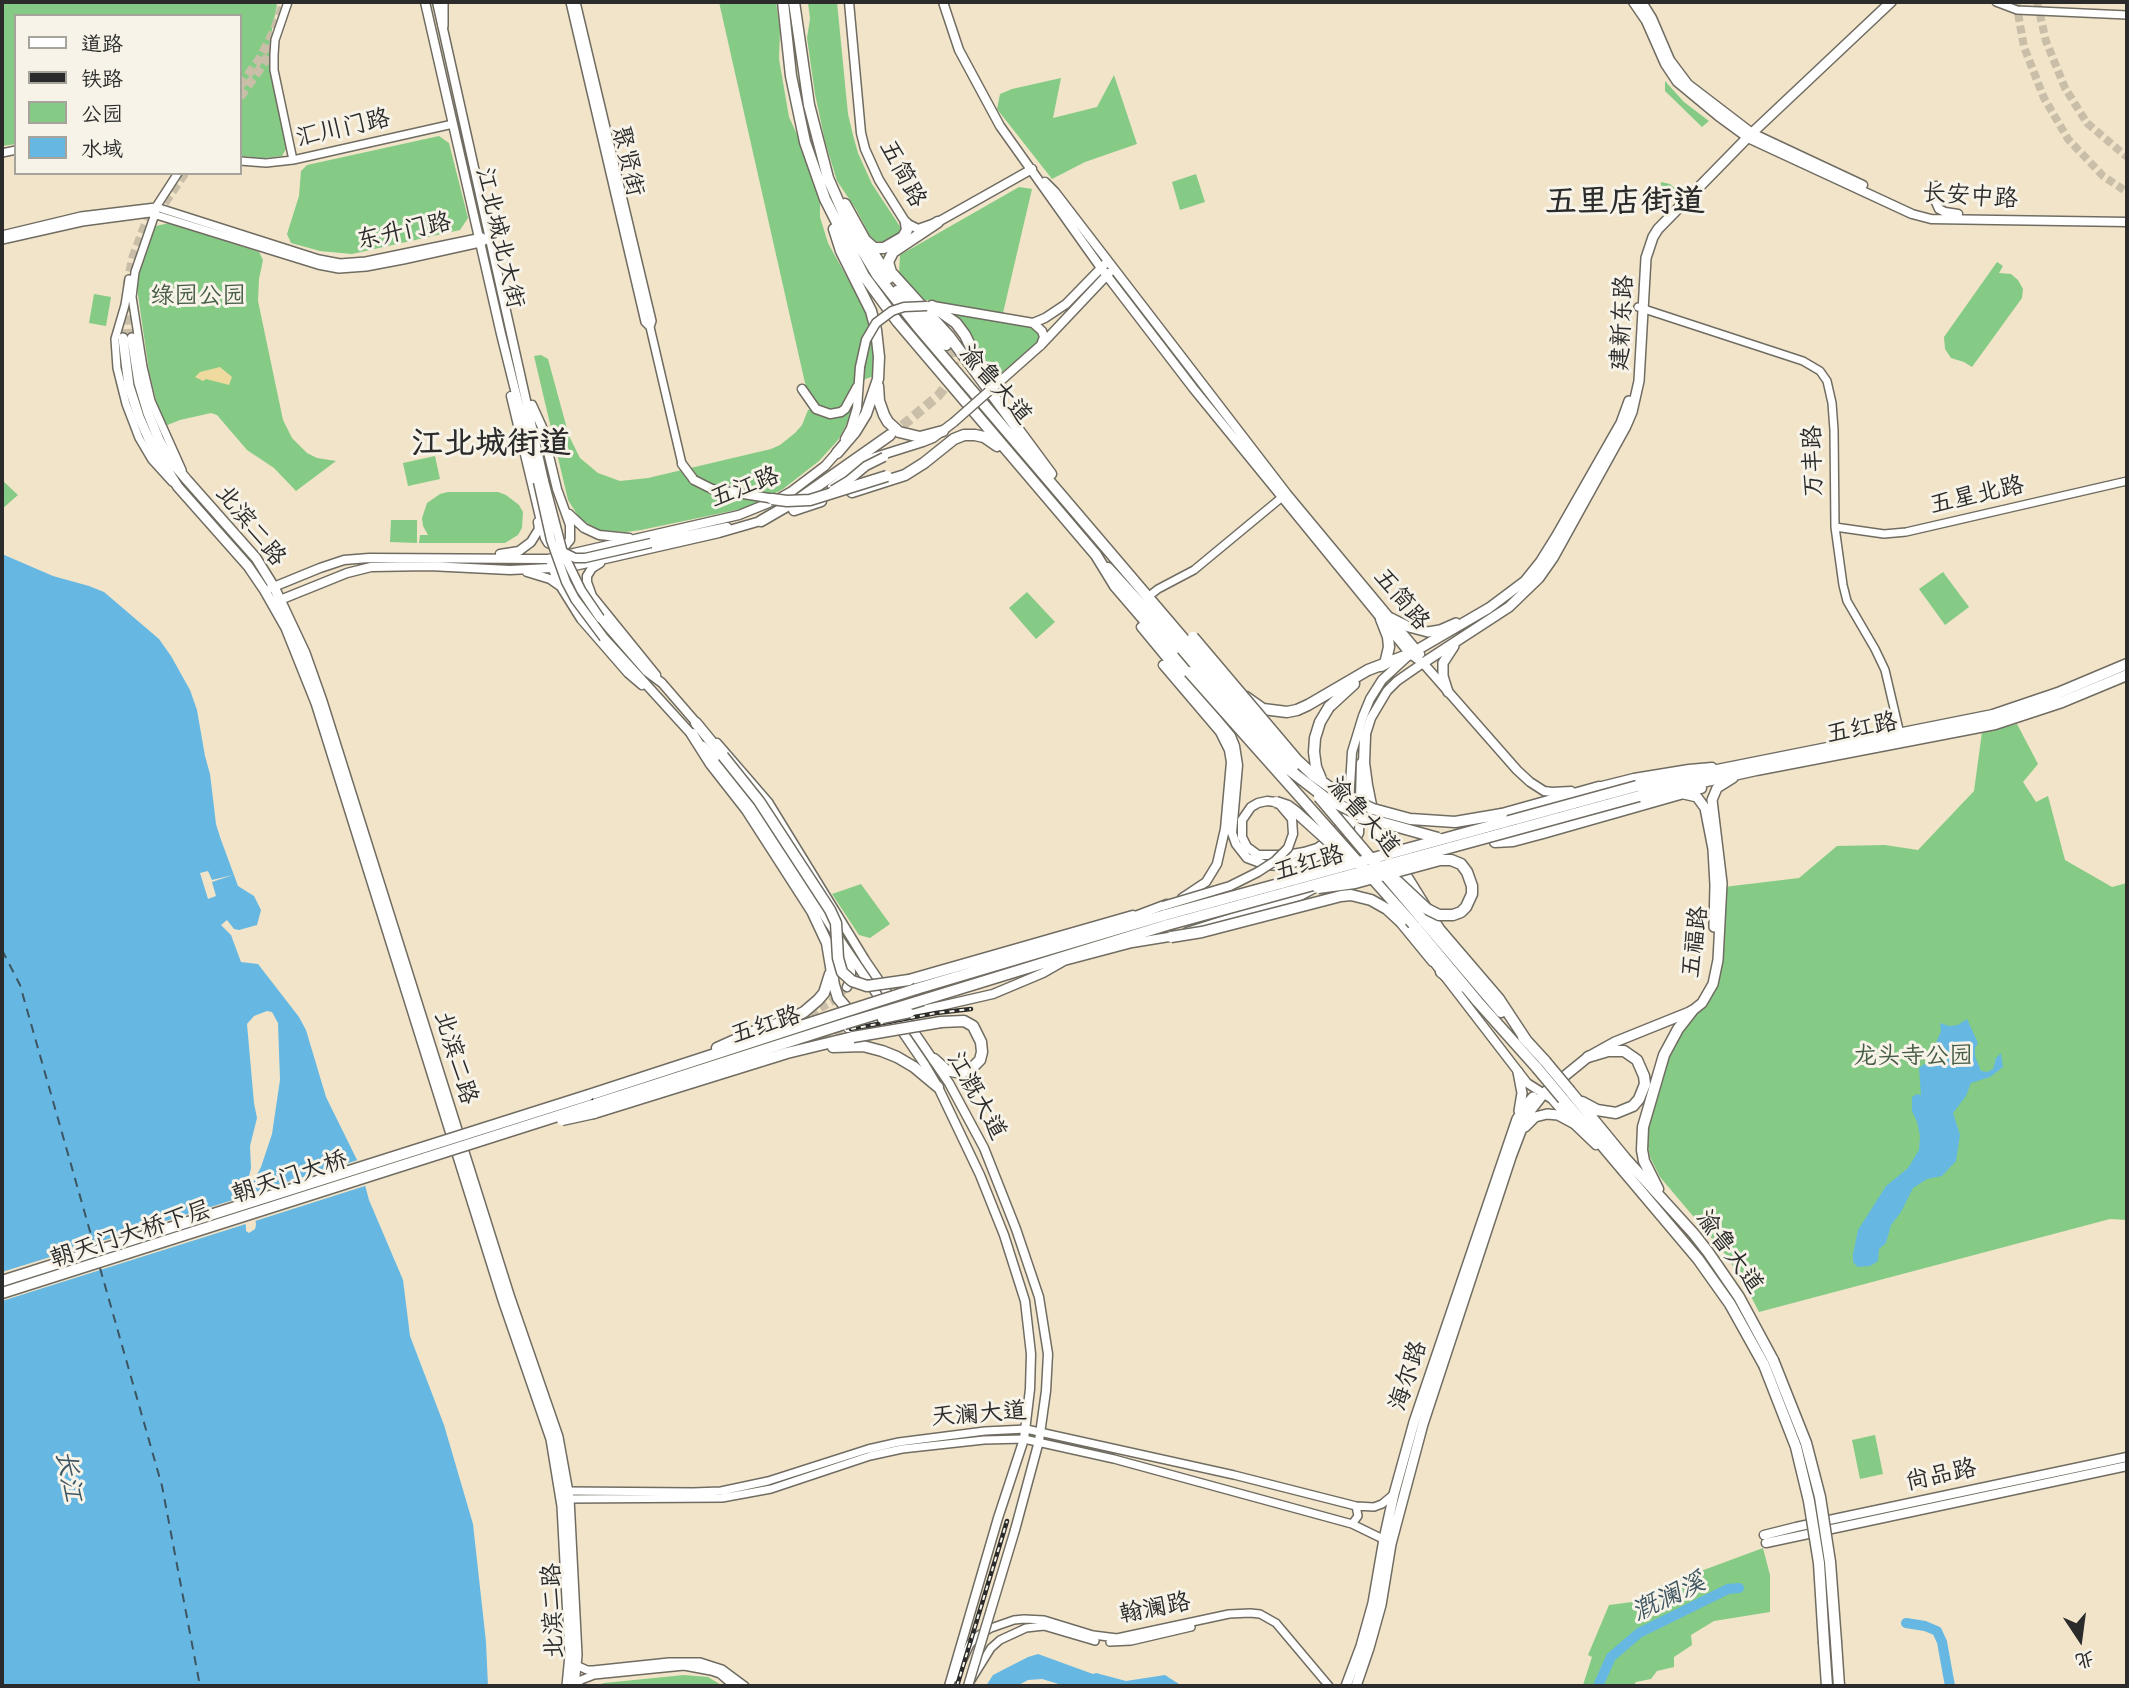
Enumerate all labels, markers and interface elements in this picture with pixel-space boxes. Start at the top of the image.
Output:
legend [14,14,242,175]
text: 道路 [81,31,123,56]
text: 铁路 [81,66,123,91]
text: 公园 [81,101,123,126]
street label: 汇川门路 [293,104,393,154]
street label: 聚贤街 [605,123,649,199]
street label: 五简路 [872,135,932,213]
text: 水域 [81,136,123,161]
street label: 江北城北大街 [469,165,529,311]
street label: 长安中路 [1921,179,2019,215]
district label: 五里店街道 [1545,184,1705,222]
street label: 东升门路 [354,208,454,256]
street label: 建新东路 [1606,274,1640,372]
park label: 绿园公园 [150,283,246,311]
street label: 渝鲁大道 [953,339,1037,431]
street label: 万丰路 [1799,425,1829,497]
district label: 江北城街道 [411,426,571,464]
street label: 五江路 [706,462,784,514]
street label: 五星北路 [1927,471,2027,521]
street label: 北滨二路 [209,480,291,572]
street label: 五简路 [1367,563,1435,637]
street label: 五红路 [1824,708,1900,750]
street label: 渝鲁大道 [1321,771,1405,863]
street label: 五红路 [1270,840,1348,888]
street label: 五福路 [1677,905,1715,979]
street label: 五红路 [727,1001,805,1051]
street label: 北滨二路 [427,1008,483,1108]
park label: 龙头寺公园 [1853,1043,1973,1071]
street label: 江溉大道 [940,1047,1012,1145]
street label: 朝天门大桥 [228,1146,352,1210]
street label: 朝天门大桥下层 [47,1195,215,1275]
street label: 渝鲁大道 [1689,1205,1769,1299]
street label: 海尔路 [1384,1337,1434,1415]
street label: 天澜大道 [930,1397,1028,1433]
water label: 长江 [48,1448,88,1504]
street label: 尚品路 [1903,1454,1979,1498]
street label: 北滨二路 [538,1563,570,1659]
water label: 溉澜溪 [1627,1567,1711,1629]
street label: 翰澜路 [1117,1588,1193,1630]
north arrow [2045,1604,2115,1674]
text: 北 [2073,1647,2097,1673]

